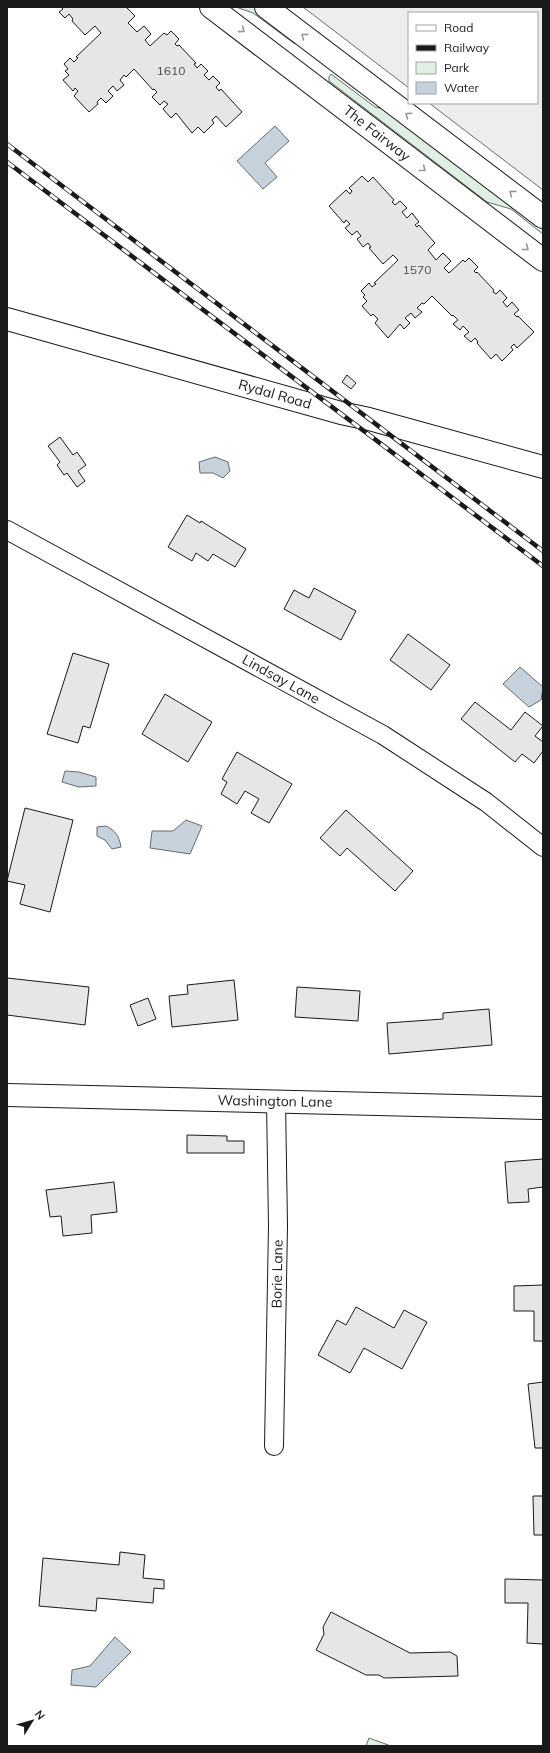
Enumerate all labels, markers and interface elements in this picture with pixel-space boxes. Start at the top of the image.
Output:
legend [408,12,538,104]
text: Road [444,20,473,35]
one-way arrow [238,26,245,33]
one-way arrow [302,34,309,41]
text: Railway [444,40,490,55]
text: Park [444,60,470,75]
house number: 1610 [157,63,185,78]
text: Water [444,80,480,95]
street label: The Fairway [340,101,415,165]
one-way arrow [406,112,413,119]
one-way arrow [419,164,426,171]
one-way arrow [509,191,516,198]
one-way arrow [522,243,529,250]
house number: 1570 [403,262,431,277]
street label: Rydal Road [236,375,314,413]
street label: Lindsay Lane [239,650,323,708]
street label: Washington Lane [217,1091,333,1111]
street label: Borie Lane [267,1239,287,1309]
north arrow [12,1701,52,1741]
text: N [32,1707,48,1723]

